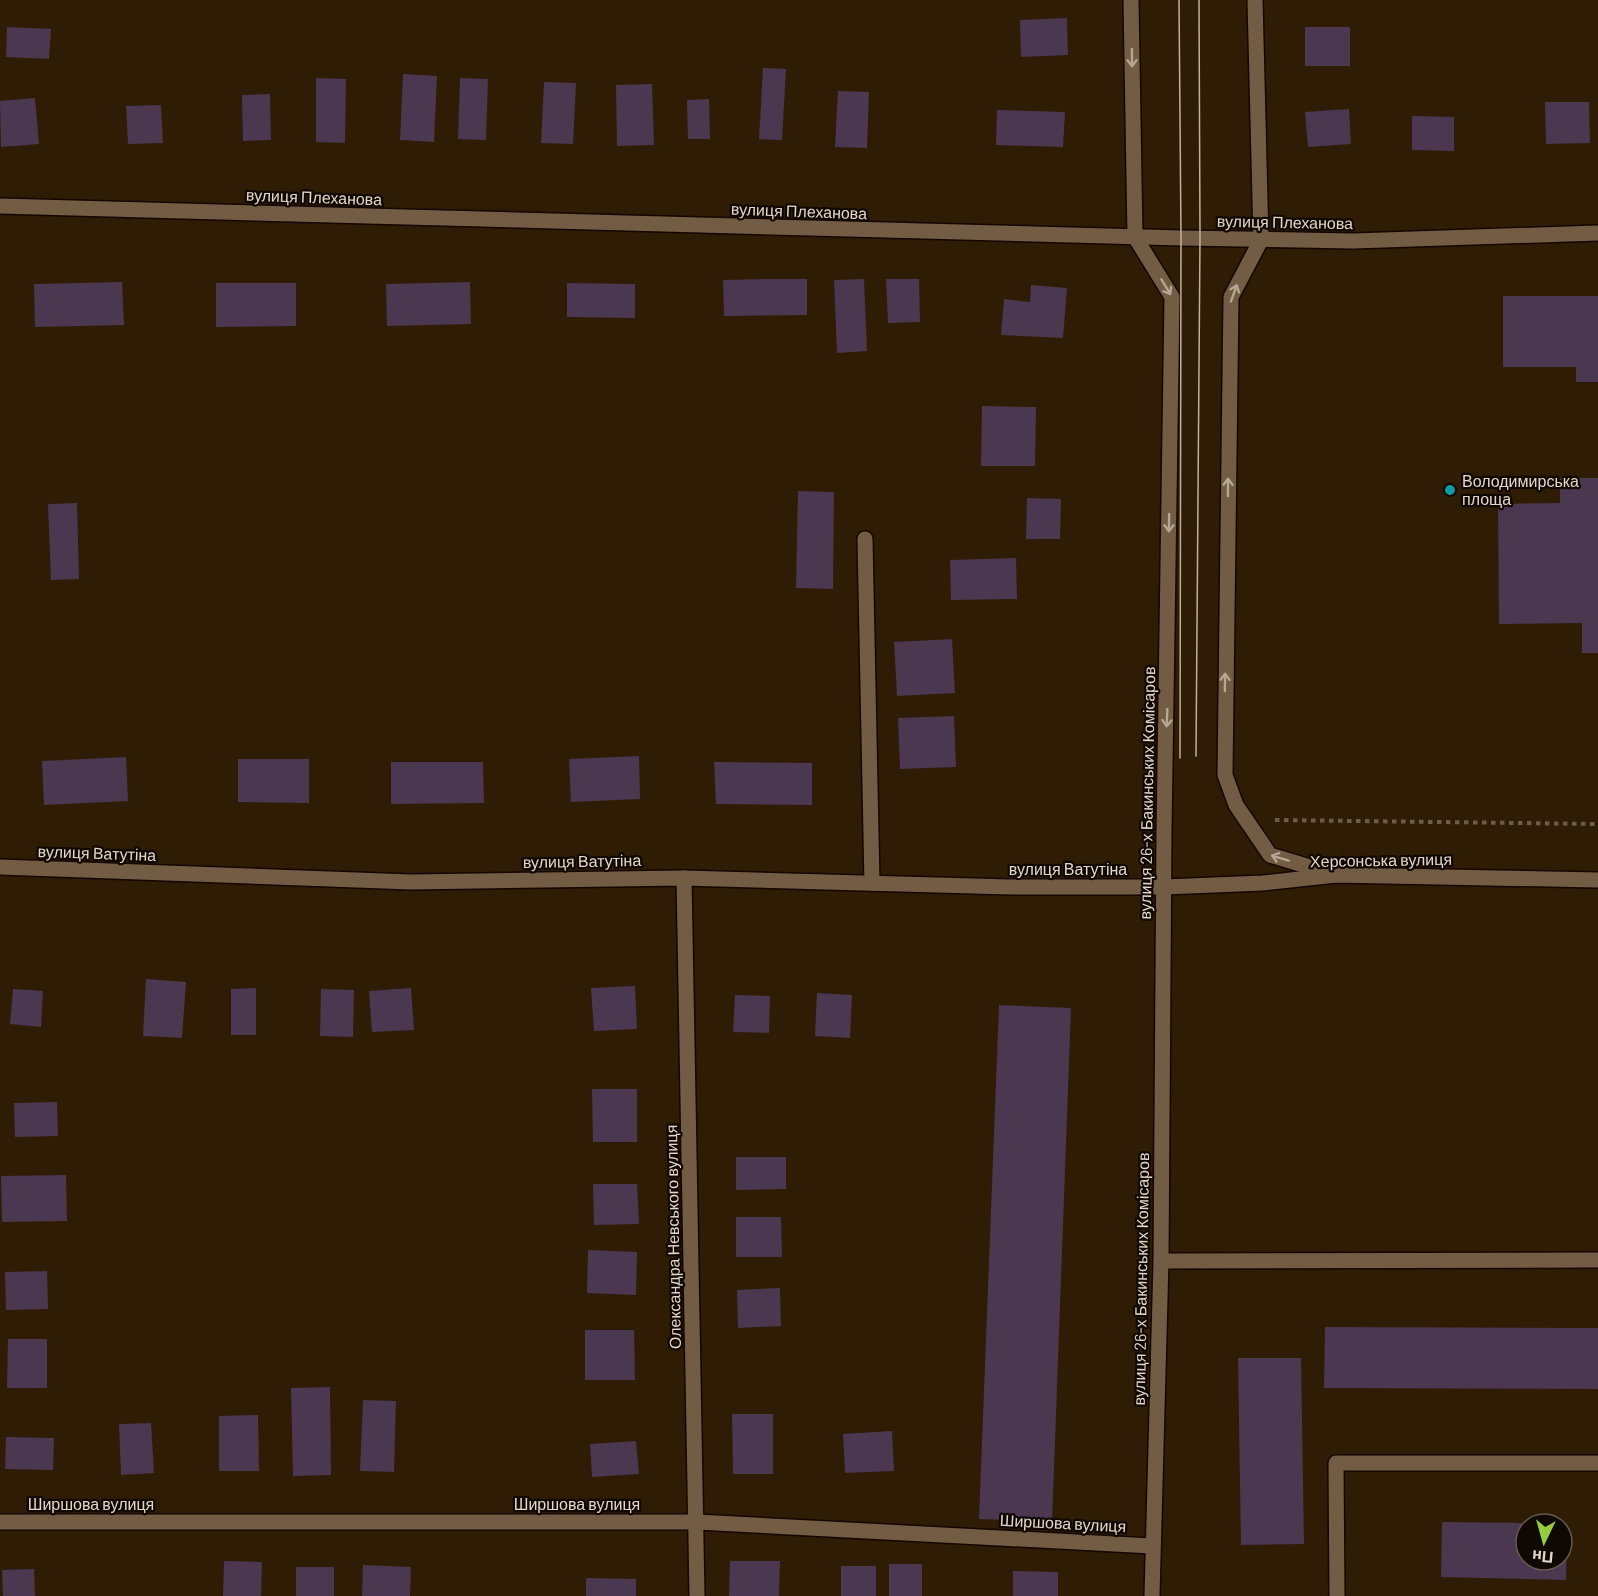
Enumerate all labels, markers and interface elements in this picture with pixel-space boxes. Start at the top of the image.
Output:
one-way arrow [1126,48,1138,68]
street label: вулиця Плеханова [246,185,382,208]
street label: вулиця Плеханова [731,199,867,222]
street label: вулиця Плеханова [1217,211,1353,232]
one-way arrow [1160,278,1172,295]
one-way arrow [1230,285,1241,303]
place label: Володимирська площа [1462,471,1579,508]
one-way arrow [1222,478,1234,498]
marker: Володимирська площа [1443,483,1457,497]
one-way arrow [1163,512,1175,532]
street label: вулиця 26-х Бакинських Комісаров [1135,666,1158,920]
one-way arrow [1219,673,1231,693]
one-way arrow [1161,707,1172,727]
street label: вулиця Ватутіна [37,841,157,864]
street label: Херсонська вулиця [1310,849,1452,870]
street label: вулиця Ватутіна [523,850,641,871]
one-way arrow [1271,852,1290,863]
street label: вулиця Ватутіна [1009,859,1127,878]
street label: Олександра Невського вулиця [661,1125,684,1349]
street label: вулиця 26-х Бакинських Комісаров [1129,1152,1152,1406]
street label: Ширшова вулиця [28,1494,154,1513]
street label: Ширшова вулиця [514,1494,640,1513]
street label: Ширшова вулиця [999,1510,1127,1535]
north arrow [1514,1512,1574,1572]
text: Пн [1531,1547,1554,1568]

